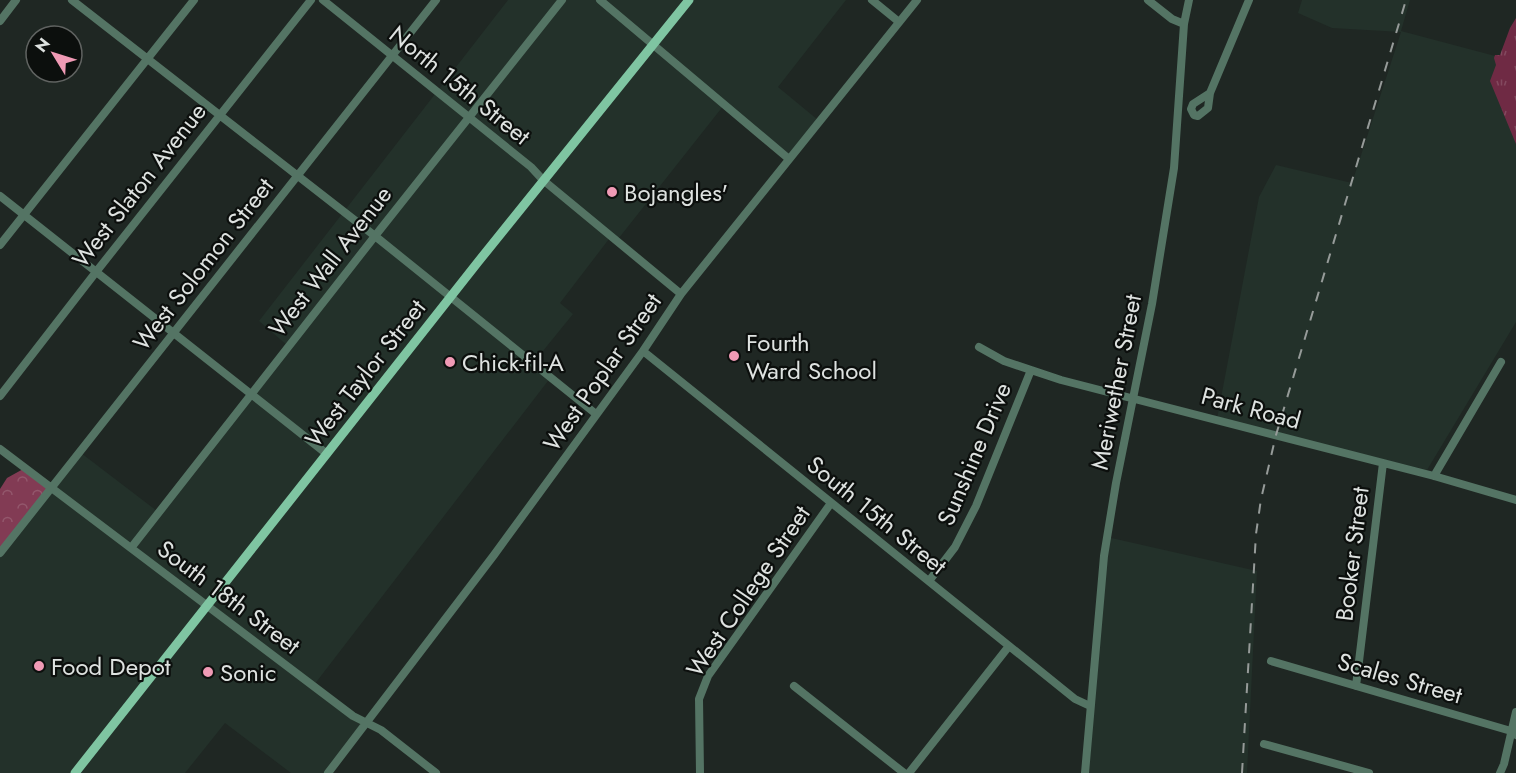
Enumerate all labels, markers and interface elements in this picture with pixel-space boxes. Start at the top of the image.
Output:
street label: North 15th Street [382,17,538,153]
north arrow [24,24,84,84]
text: N [30,33,56,57]
street label: West Slaton Avenue [63,95,215,275]
street label: West Solomon Street [124,170,282,358]
place label: Bojangles' [624,175,728,210]
street label: West Wall Avenue [260,178,400,344]
marker: Bojangles' [605,185,619,199]
street label: West Poplar Street [534,286,670,458]
street label: Meriwether Street [1082,291,1150,473]
street label: West Taylor Street [296,292,434,454]
place label: Fourth Ward School [746,325,877,388]
place label: Chick-fil-A [462,345,564,380]
marker: Fourth Ward School [727,349,741,363]
marker: Chick-fil-A [443,355,457,369]
street label: Sunshine Drive [928,377,1020,531]
street label: Park Road [1197,378,1305,438]
street label: South 15th Street [799,447,955,583]
street label: Booker Street [1326,485,1378,623]
street label: West College Street [677,498,819,684]
street label: South 18th Street [150,532,308,663]
street label: Scales Street [1334,644,1467,713]
place label: Food Depot [51,649,171,684]
place label: Sonic [220,655,277,690]
marker: Food Depot [32,659,46,673]
marker: Sonic [201,665,215,679]

